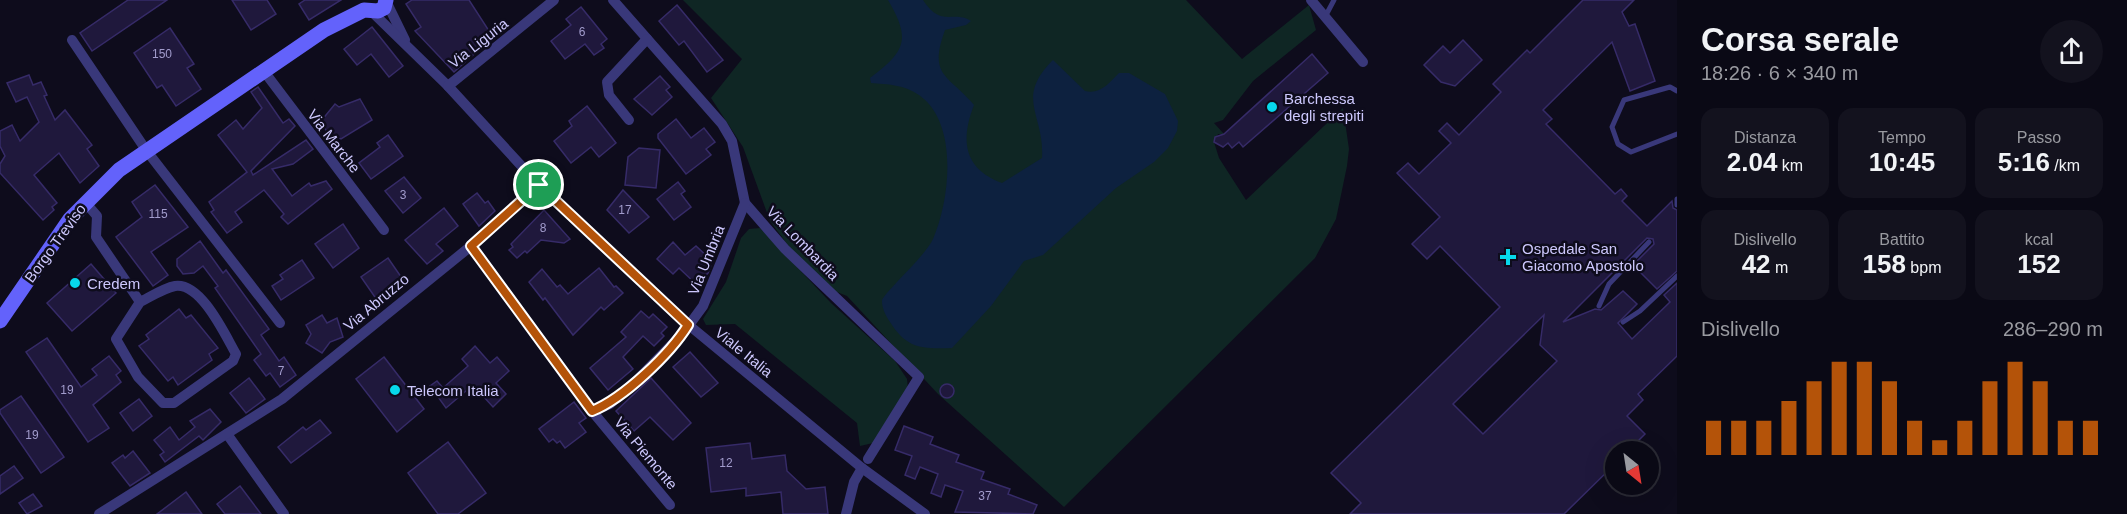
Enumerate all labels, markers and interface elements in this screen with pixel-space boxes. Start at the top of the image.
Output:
street label: Via Liguria [445,14,512,71]
button: share [2040,20,2103,83]
text: Corsa serale [1701,21,1899,58]
house number: 6 [579,25,586,39]
house number: 150 [152,47,172,61]
text: 18:26 · 6 × 340 m [1701,62,1858,84]
place label: Barchessa degli strepiti [1284,90,1364,124]
marker: Barchessa degli strepiti [1265,100,1279,114]
street label: Via Marche [304,106,364,176]
text: Distanza [1734,129,1796,146]
text: Tempo [1878,129,1926,146]
text: Passo [2017,129,2061,146]
text: 2.04 [1727,147,1777,177]
text: 10:45 [1869,147,1935,177]
text: 5:16 [1998,147,2050,177]
text: km [1777,157,1803,174]
text: /km [2050,157,2080,174]
pin [513,159,564,210]
icon: arrive [522,168,555,201]
house number: 3 [400,188,407,202]
street label: Borgo Treviso [21,201,89,285]
street label: Via Lombardia [763,202,843,284]
house number: 17 [618,203,632,217]
house number: 115 [148,207,168,221]
house number: 8 [540,221,547,235]
street label: Via Umbria [684,222,728,297]
text: Dislivello [1733,231,1797,248]
text: Battito [1879,231,1925,248]
text: kcal [2025,231,2053,248]
place label: Ospedale San Giacomo Apostolo [1522,240,1644,274]
marker: Ospedale San Giacomo Apostolo [1499,248,1517,266]
text: 42 [1742,249,1771,279]
text: 158 [1863,249,1906,279]
text: 152 [2017,249,2061,279]
text: m [1771,259,1788,276]
text: bpm [1906,259,1941,276]
street label: Via Abruzzo [340,270,412,334]
place label: Credem [87,275,140,292]
marker: Credem [68,276,82,290]
text: Dislivello [1701,318,1780,340]
text: 286–290 m [2003,318,2103,340]
street label: Viale Italia [712,324,777,381]
house number: 7 [278,364,285,378]
place label: Telecom Italia [407,382,499,399]
house number: 19 [60,383,74,397]
marker: Telecom Italia [388,383,402,397]
street label: Via Piemonte [611,413,681,493]
house number: 19 [25,428,39,442]
north arrow [1605,441,1659,495]
map controls [1605,441,1659,495]
house number: 12 [719,456,733,470]
house number: 37 [978,489,992,503]

